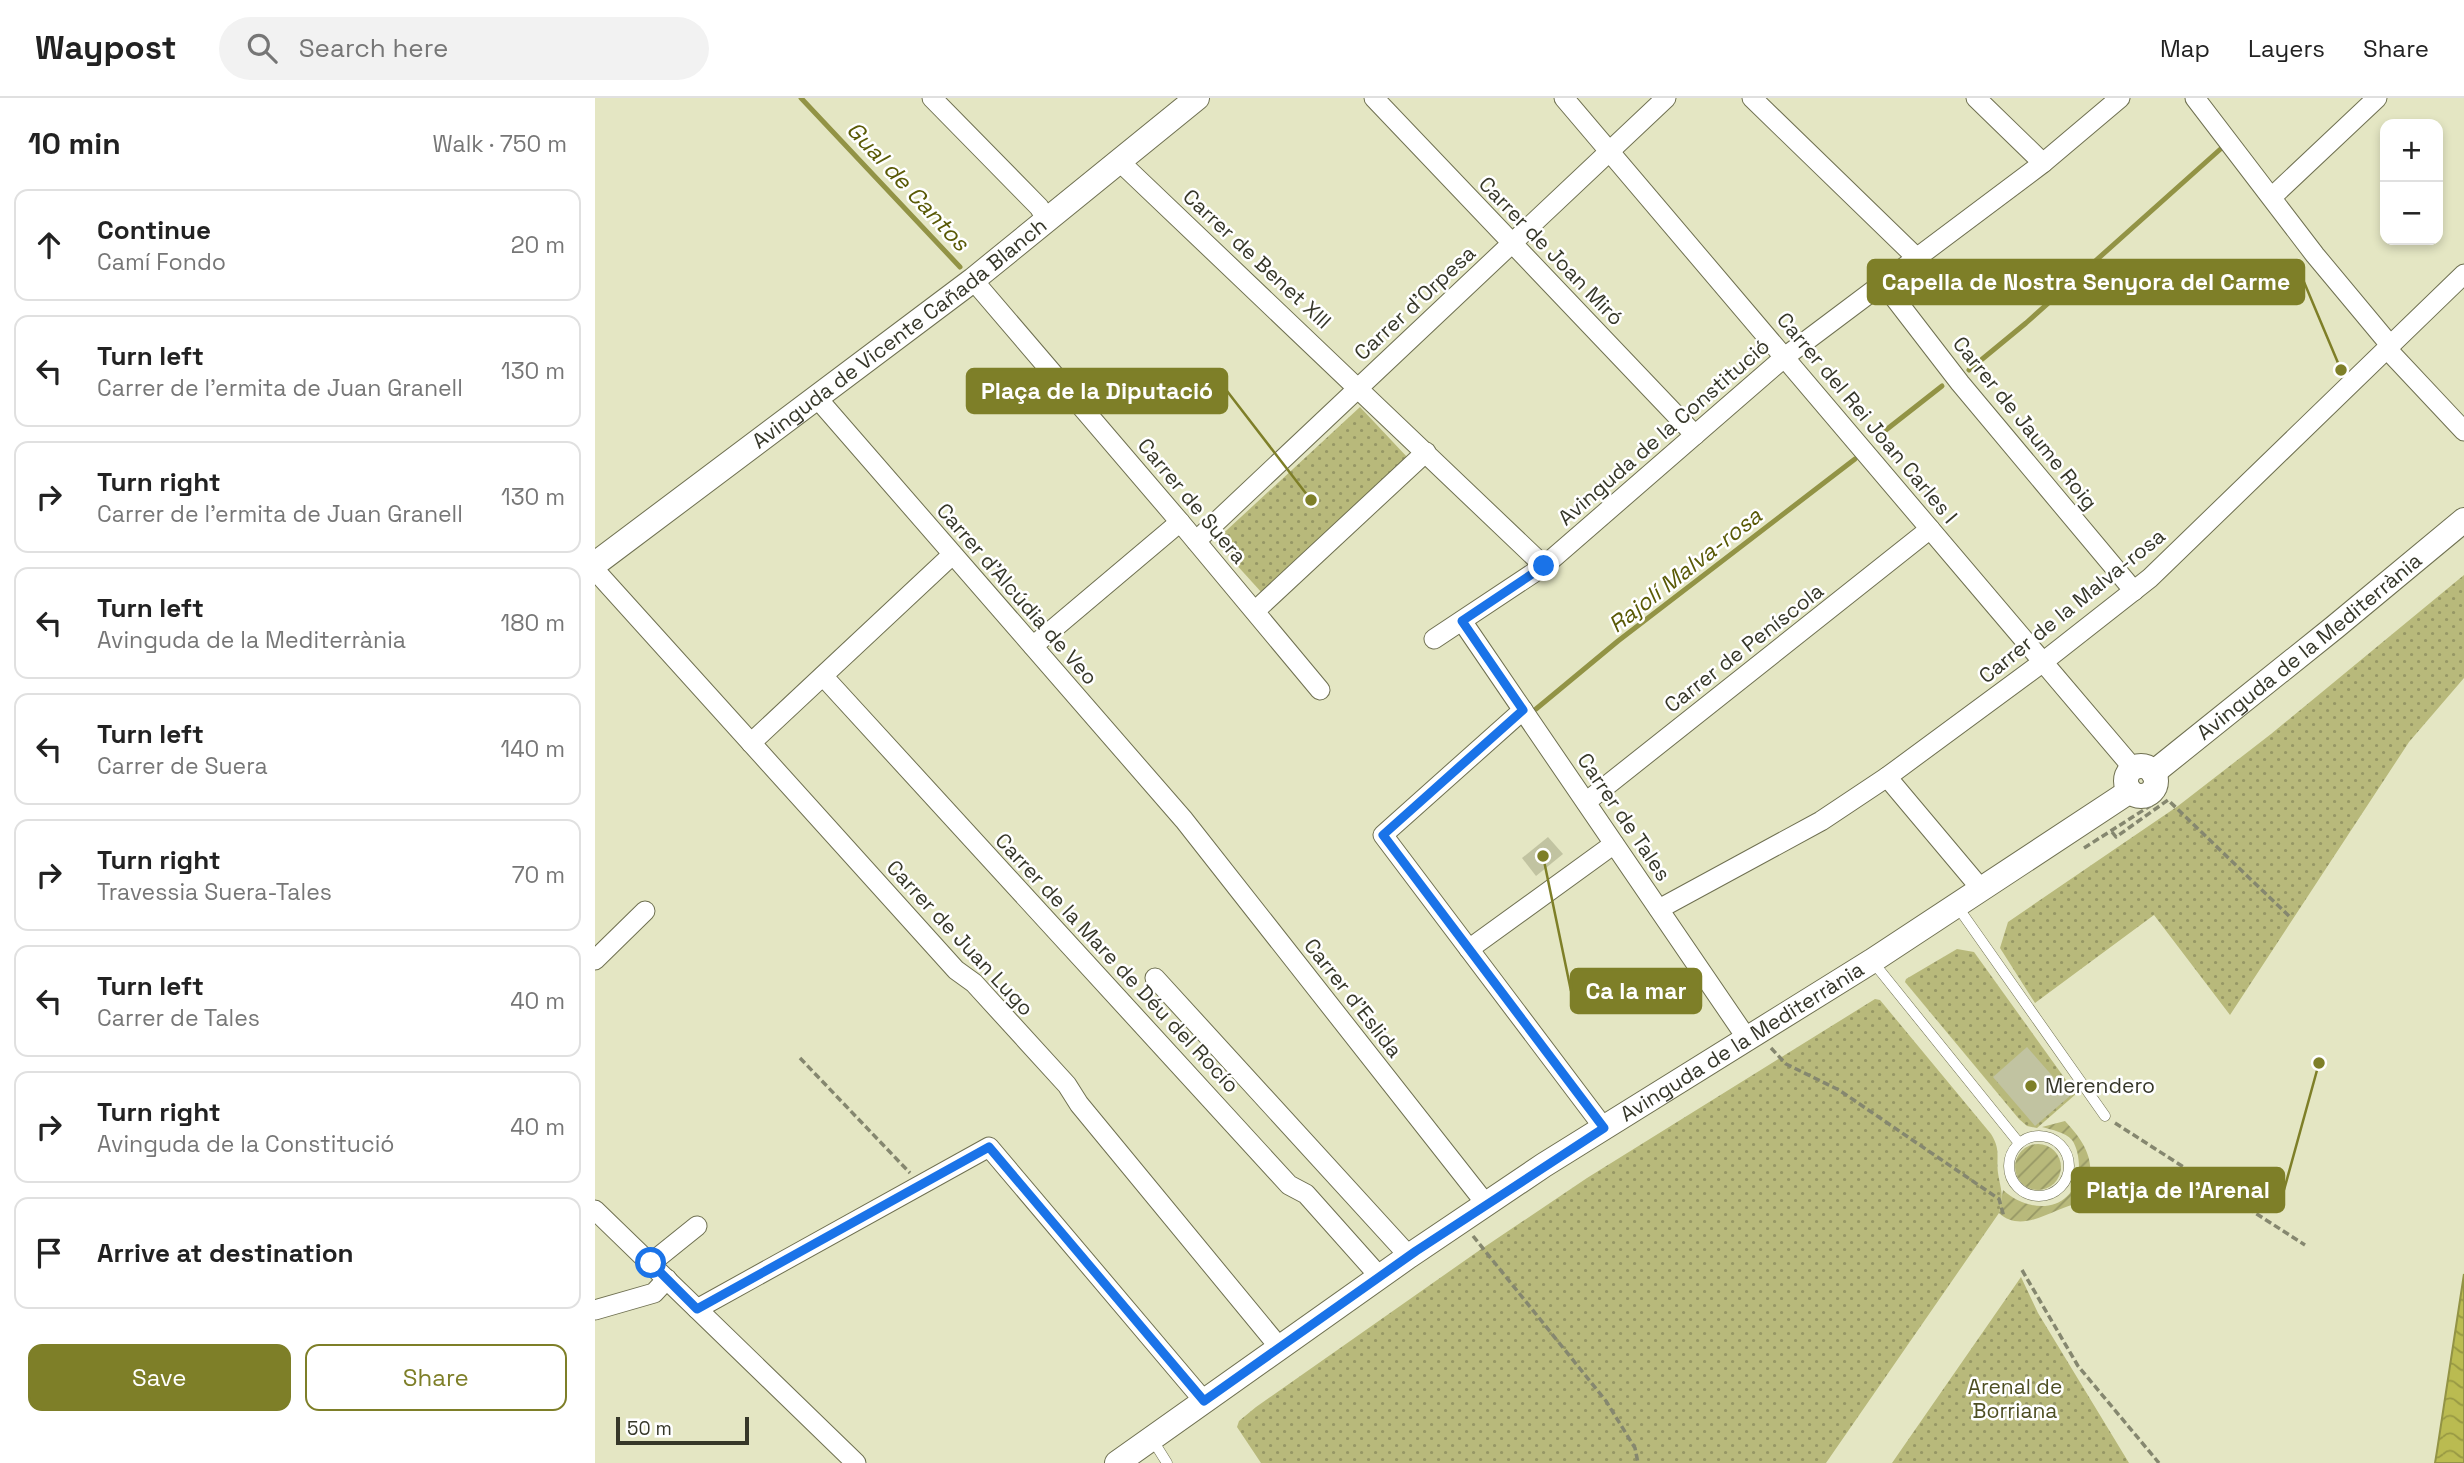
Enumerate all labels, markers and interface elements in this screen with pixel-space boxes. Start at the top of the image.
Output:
search box [219,17,709,80]
text: Waypost [35,27,177,69]
icon: search [243,29,281,67]
text: Search here [299,31,448,65]
text: Map [2160,33,2210,64]
text: Layers [2248,33,2325,64]
text: Share [2363,33,2429,64]
water label: Gual de Cantos [840,115,976,258]
map controls [2380,119,2443,245]
button: + [2380,119,2443,182]
text: 10 min [28,124,121,163]
text: Walk · 750 m [433,129,567,159]
street label: Carrer de Joan Miró [1473,170,1630,331]
button: − [2380,182,2443,245]
street label: Carrer de Benet XIII [1178,183,1337,334]
street label: Avinguda de Vicente Cañada Blanch [746,212,1052,454]
text: Continue [97,213,211,247]
icon: ahead [30,226,68,264]
text: 20 m [511,230,565,260]
street label: Carrer d'Orpesa [1348,239,1481,366]
text: Camí Fondo [97,247,226,277]
callout: Capella de Nostra Senyora del Carme [1868,260,2304,304]
text: Capella de Nostra Senyora del Carme [1882,267,2290,297]
street label: Carrer del Rei Joan Carles I [1771,307,1964,529]
street label: Carrer de Jaume Roig [1947,330,2104,515]
street label: Avinguda de la Constitució [1552,332,1775,531]
text: Turn left [97,339,204,373]
icon: left [30,352,68,390]
text: 130 m [501,356,565,386]
callout: Plaça de la Diputació [967,369,1227,413]
text: Carrer de l'ermita de Juan Granell [97,373,463,403]
text: Plaça de la Diputació [981,376,1213,406]
street label: Carrer de Suera [1132,432,1253,569]
text: Turn right [97,465,221,499]
icon: right [30,478,68,516]
text: 130 m [501,482,565,512]
street label: Carrer d'Alcúdia de Veo [931,497,1104,690]
text: Carrer de l'ermita de Juan Granell [97,499,463,529]
water label: Rajolí Malva-rosa [1602,500,1768,639]
street label: Carrer de la Malva-rosa [1973,522,2170,689]
street label: Avinguda de la Mediterrània [2191,547,2427,746]
route end [1528,550,1559,581]
street label: Carrer de Peníscola [1659,577,1829,718]
text: Turn left [97,591,204,625]
icon: left [30,604,68,642]
text: 180 m [501,608,565,638]
text: Avinguda de la Mediterrània [97,625,406,655]
text: Turn left [97,717,204,751]
icon: left [30,730,68,768]
text: 140 m [501,734,565,764]
street label: Carrer de Tales [1572,747,1677,886]
text: Carrer de Suera [97,751,268,781]
street label: Carrer de la Mare de Déu del Rocío [990,827,1245,1098]
text: Turn right [97,843,221,877]
street label: Carrer de Juan Lugo [881,854,1040,1021]
icon: right [30,856,68,894]
text: 70 m [512,860,565,890]
text: Travessia Suera-Tales [97,877,332,907]
street label: Carrer d'Eslida [1298,933,1408,1063]
street label: Avinguda de la Mediterrània [1615,955,1869,1127]
text: Turn left [97,969,204,1003]
callout: Ca la mar [1571,969,1701,1013]
text: Ca la mar [1585,976,1687,1006]
icon: left [30,982,68,1020]
text: 40 m [510,986,565,1016]
text: Carrer de Tales [97,1003,260,1033]
place label: Merendero [2045,1072,2155,1099]
marker: Merendero [2023,1078,2039,1094]
text: Turn right [97,1095,221,1129]
icon: right [30,1108,68,1146]
text: 40 m [510,1112,565,1142]
text: Avinguda de la Constitució [97,1129,395,1159]
callout: Platja de l'Arenal [2072,1168,2284,1212]
text: Platja de l'Arenal [2086,1175,2270,1205]
icon: arrive [30,1234,68,1272]
text: Arrive at destination [97,1236,354,1270]
route start [635,1247,666,1278]
button: Save [28,1344,291,1411]
button: Share [305,1344,567,1411]
park label: Arenal de Borriana [1968,1373,2062,1424]
scale bar [616,1414,749,1446]
text: 50 m [627,1416,672,1441]

